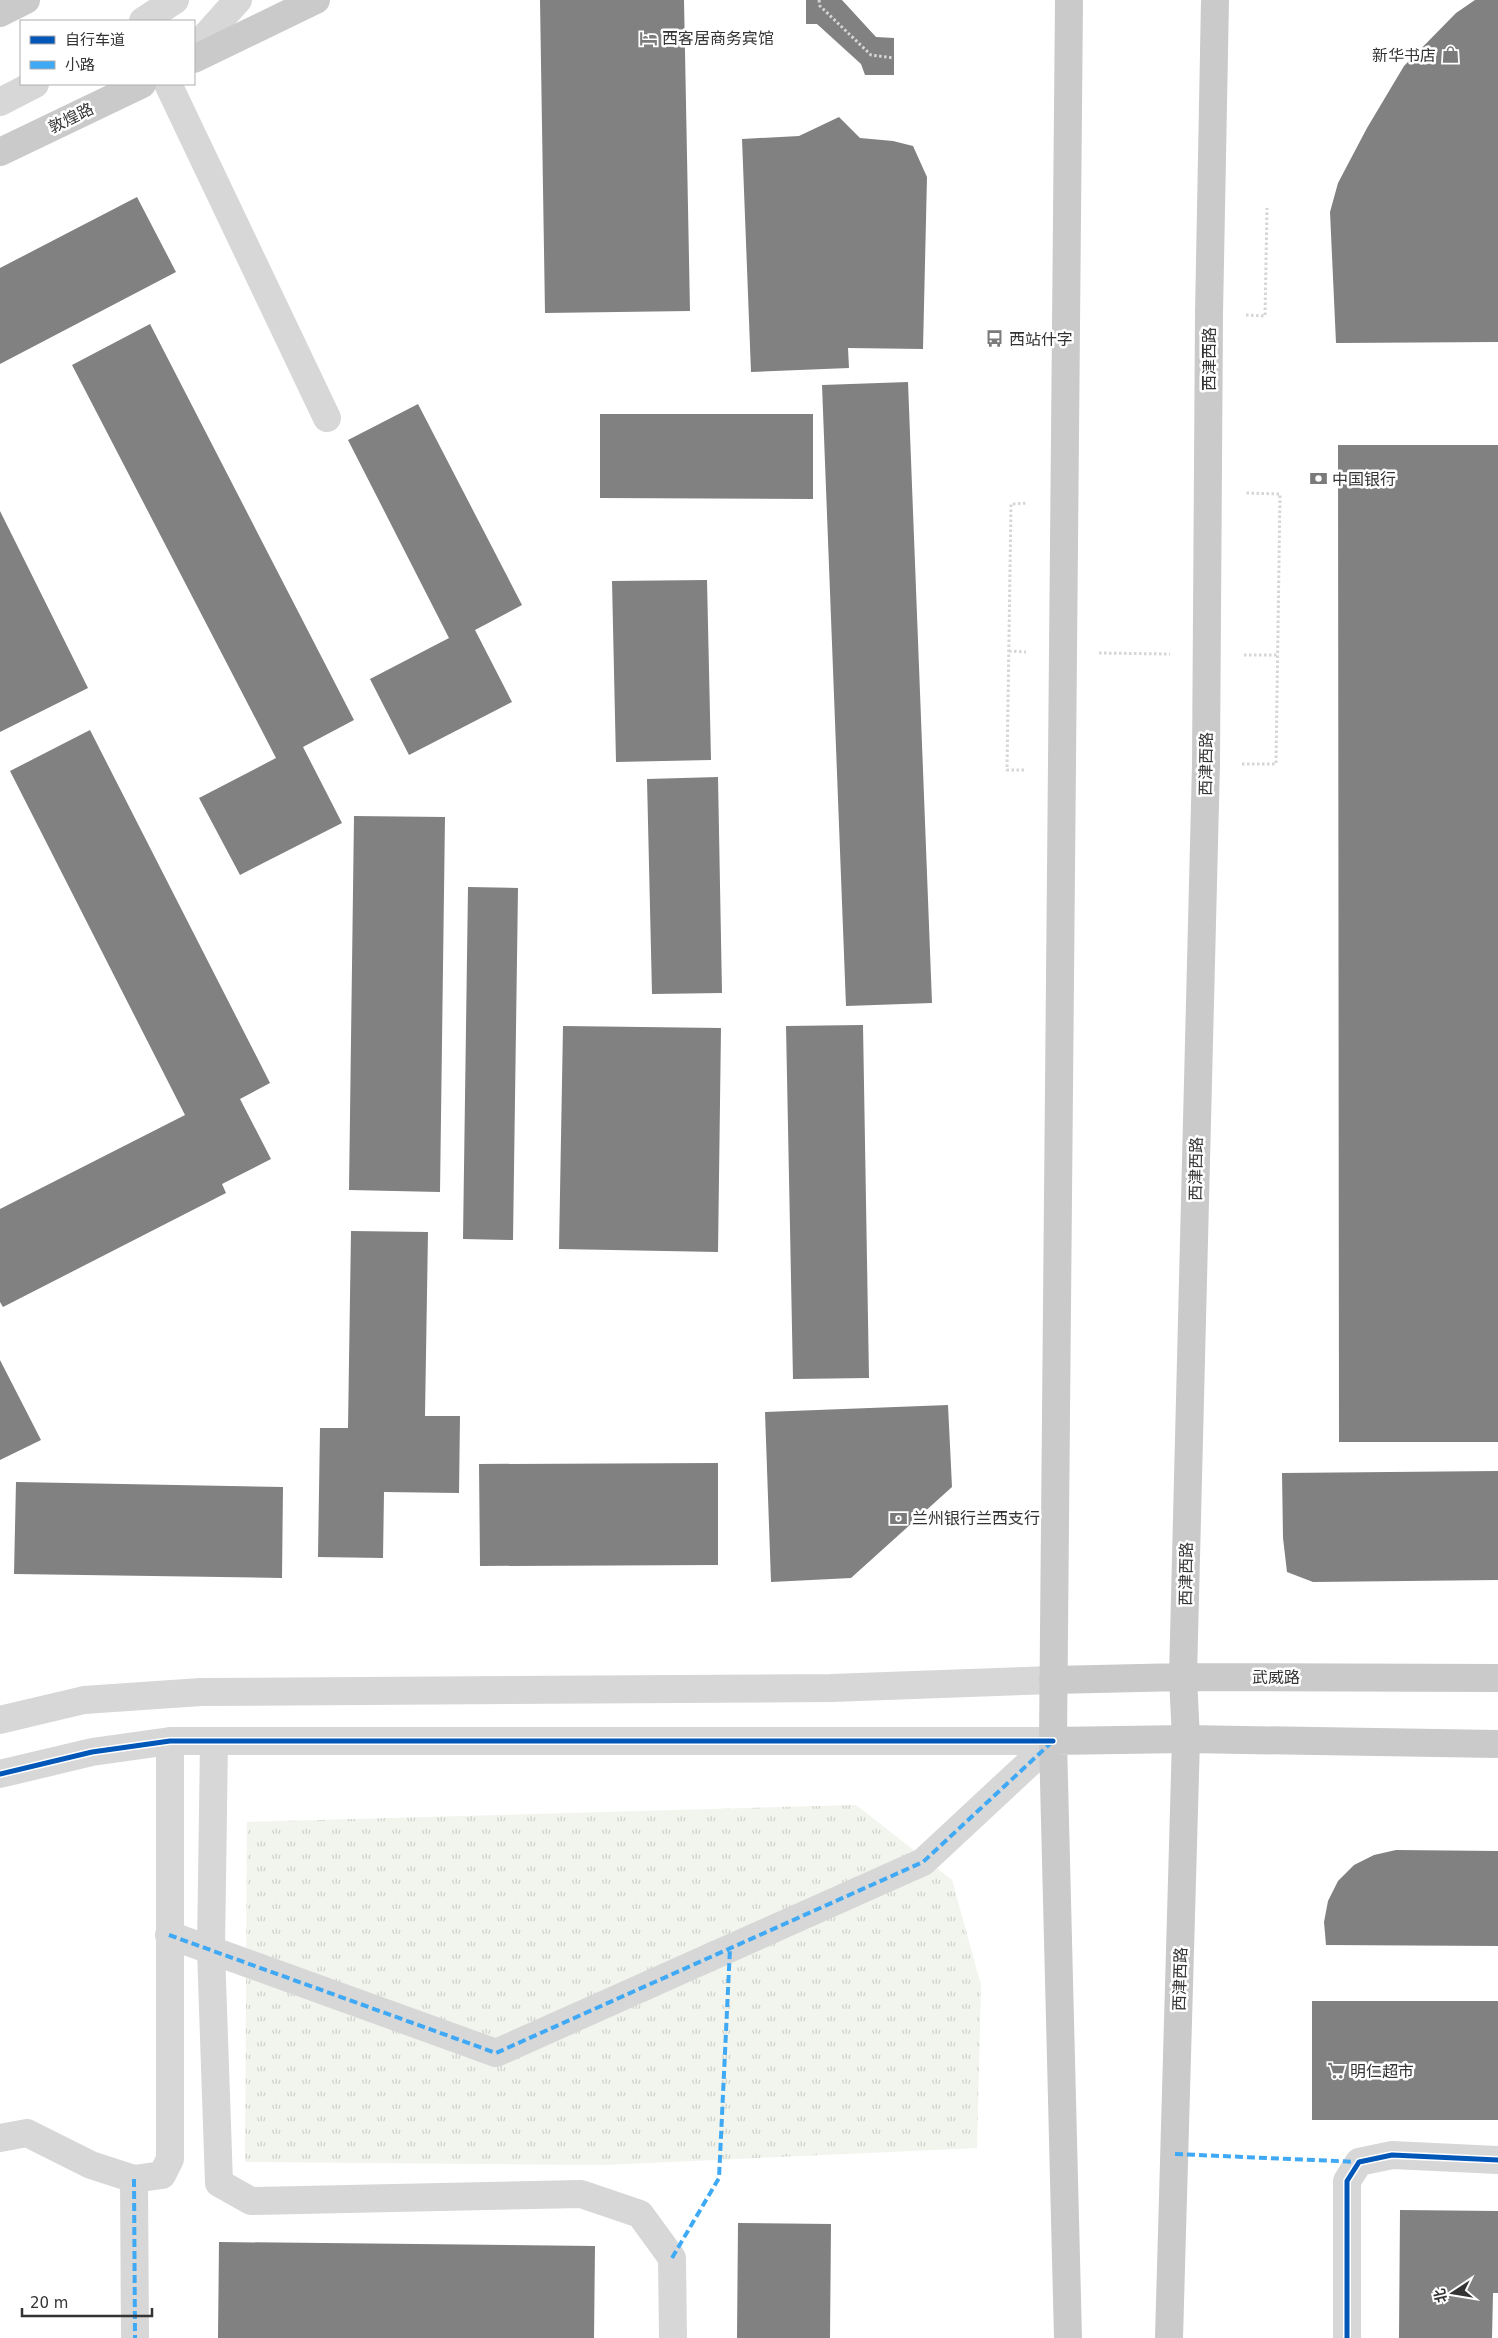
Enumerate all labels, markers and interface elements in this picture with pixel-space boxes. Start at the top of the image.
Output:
legend [20,20,195,85]
hotel icon: 西客居商务宾馆 [638,28,658,48]
place label: 西客居商务宾馆 [662,29,774,48]
text: 自行车道 [65,31,125,49]
shop icon: 新华书店 [1440,45,1460,65]
place label: 新华书店 [1372,46,1436,65]
text: 小路 [65,56,95,74]
street label: 敦煌路 [45,99,97,137]
street label: 西津西路 [1200,327,1219,391]
bus stop icon: 西站什字 [985,329,1005,349]
place label: 西站什字 [1009,330,1073,349]
bank icon: 中国银行 [1308,469,1328,489]
place label: 中国银行 [1332,470,1396,489]
street label: 西津西路 [1196,732,1216,796]
street label: 西津西路 [1186,1137,1206,1201]
bank icon: 兰州银行兰西支行 [888,1508,908,1528]
place label: 兰州银行兰西支行 [912,1509,1040,1528]
street label: 西津西路 [1176,1542,1196,1606]
street label: 武威路 [1252,1668,1300,1687]
street label: 西津西路 [1169,1947,1191,2011]
supermarket icon: 明仁超市 [1326,2061,1346,2081]
place label: 明仁超市 [1350,2062,1414,2081]
north arrow [1428,2268,1478,2318]
scale bar [22,2286,152,2318]
text: 北 [1431,2287,1450,2304]
text: 20 m [30,2294,68,2312]

